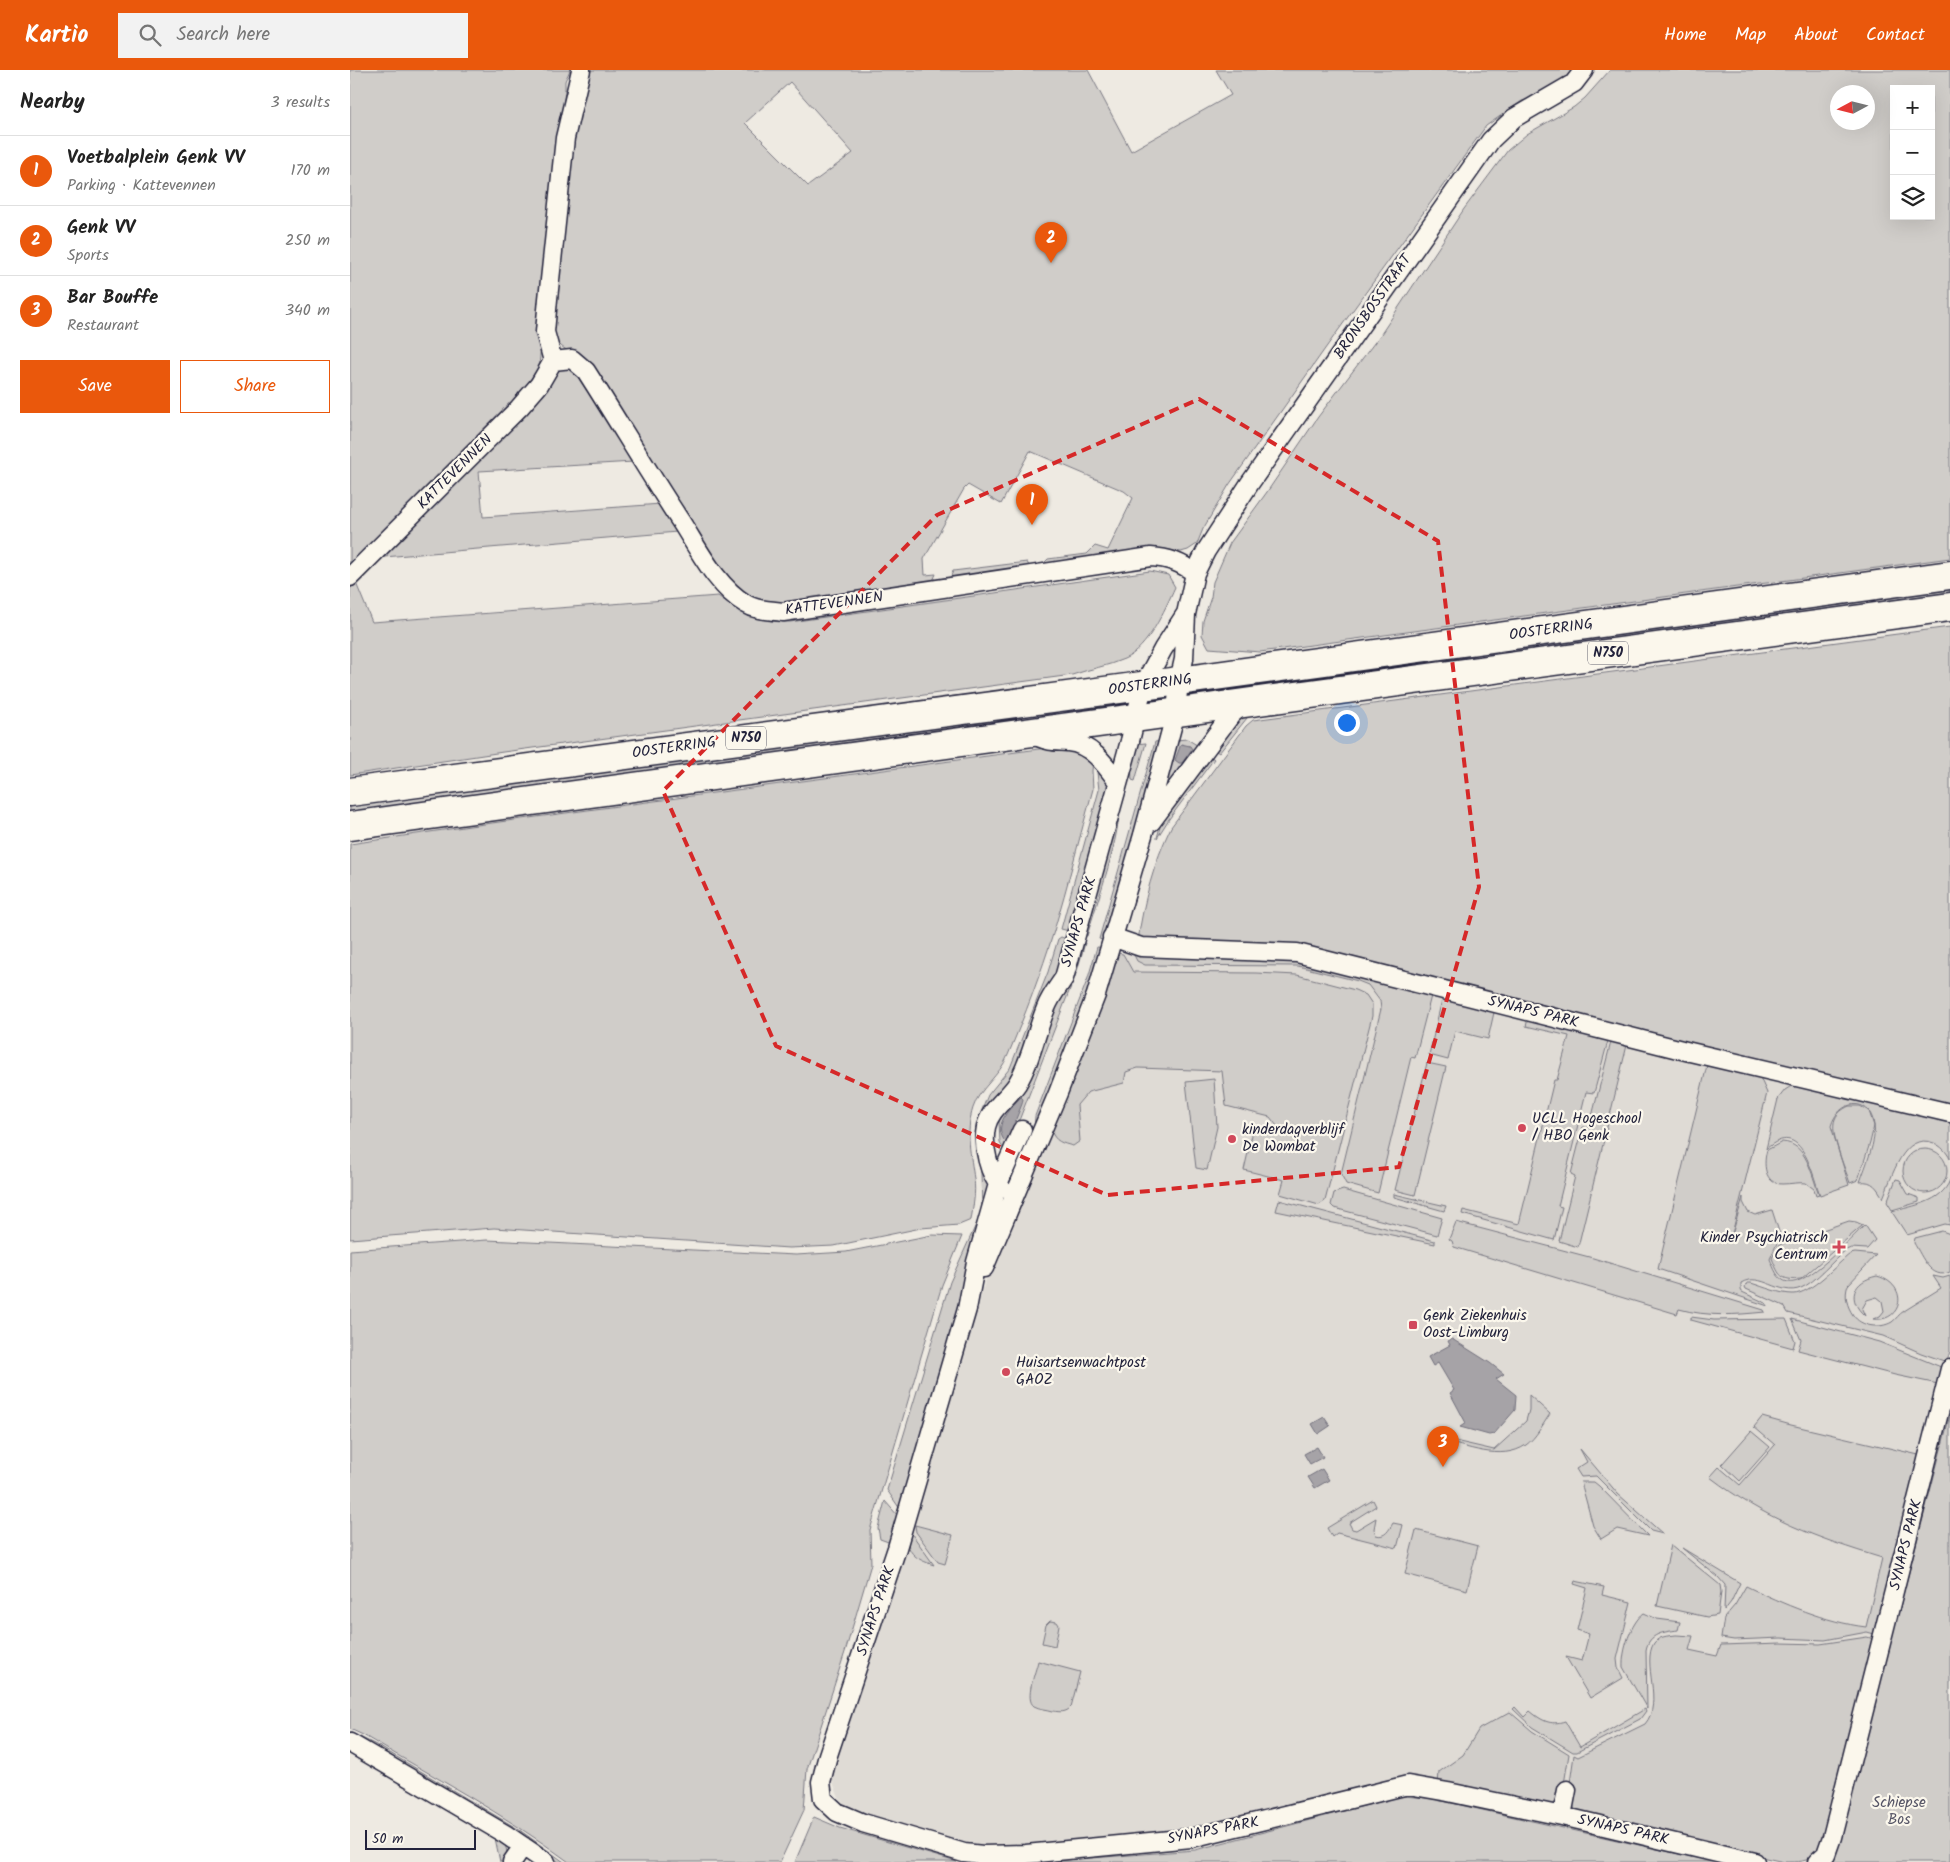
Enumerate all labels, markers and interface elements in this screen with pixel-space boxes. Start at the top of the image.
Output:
search box [118,13,468,58]
text: Kartio [25,16,88,55]
text: Search here [176,20,270,50]
icon: search [136,21,164,49]
text: Home [1664,21,1707,50]
text: Map [1735,21,1766,50]
text: About [1794,21,1838,50]
text: Contact [1866,21,1925,50]
north arrow [1830,85,1875,130]
map controls [1890,85,1935,220]
button: + [1890,85,1935,130]
text: Nearby [20,86,85,119]
text: 3 results [271,90,330,115]
button: − [1890,130,1935,175]
text: Voetbalplein Genk VV [67,143,245,173]
text: 1 [34,158,38,183]
text: 170 m [290,158,330,183]
text: Parking · Kattevennen [67,173,216,198]
button: layers [1890,175,1935,220]
text: Genk VV [67,213,135,243]
pin: 2 [1035,222,1067,263]
text: 2 [31,228,41,253]
text: 250 m [285,228,330,253]
text: Sports [67,243,109,268]
street label: BRONSBOSSTRAAT [1328,248,1419,364]
text: Bar Bouffe [67,283,158,313]
text: 3 [32,298,40,323]
text: 340 m [285,298,330,323]
text: Restaurant [67,313,139,338]
button: Save [20,360,170,413]
button: Share [180,360,330,413]
street label: KATTEVENNEN [412,429,498,515]
pin: 1 [1016,484,1048,525]
street label: KATTEVENNEN [783,585,885,623]
street label: OOSTERRING [1507,612,1595,648]
road number: N750 [1588,642,1628,664]
street label: OOSTERRING [1106,667,1194,703]
your location [1334,710,1360,736]
road number: N750 [726,726,766,750]
street label: OOSTERRING [630,730,718,766]
street label: SYNAPS PARK [1055,874,1103,970]
street label: SYNAPS PARK [1485,989,1581,1035]
place label: UCLL Hogeschool / HBO Genk [1532,1107,1642,1148]
place label: kinderdagverblijf De Wombat [1242,1118,1345,1159]
marker: UCLL Hogeschool / HBO Genk [1516,1122,1528,1134]
marker: kinderdagverblijf De Wombat [1226,1133,1238,1145]
place label: Kinder Psychiatrisch Centrum [1700,1226,1828,1267]
marker: Kinder Psychiatrisch Centrum [1832,1240,1846,1254]
place label: Genk Ziekenhuis Oost-Limburg [1423,1304,1527,1345]
marker: Genk Ziekenhuis Oost-Limburg [1407,1319,1419,1331]
place label: Huisartsenwachtpost GAOZ [1016,1351,1146,1392]
marker: Huisartsenwachtpost GAOZ [1000,1366,1012,1378]
pin: 3 [1427,1426,1459,1467]
street label: SYNAPS PARK [1883,1497,1929,1593]
street label: SYNAPS PARK [850,1563,902,1659]
park label: Schiepse Bos [1872,1791,1926,1832]
street label: SYNAPS PARK [1575,1808,1671,1852]
street label: SYNAPS PARK [1165,1810,1261,1852]
scale bar [365,1827,476,1850]
text: 50 m [372,1828,403,1850]

